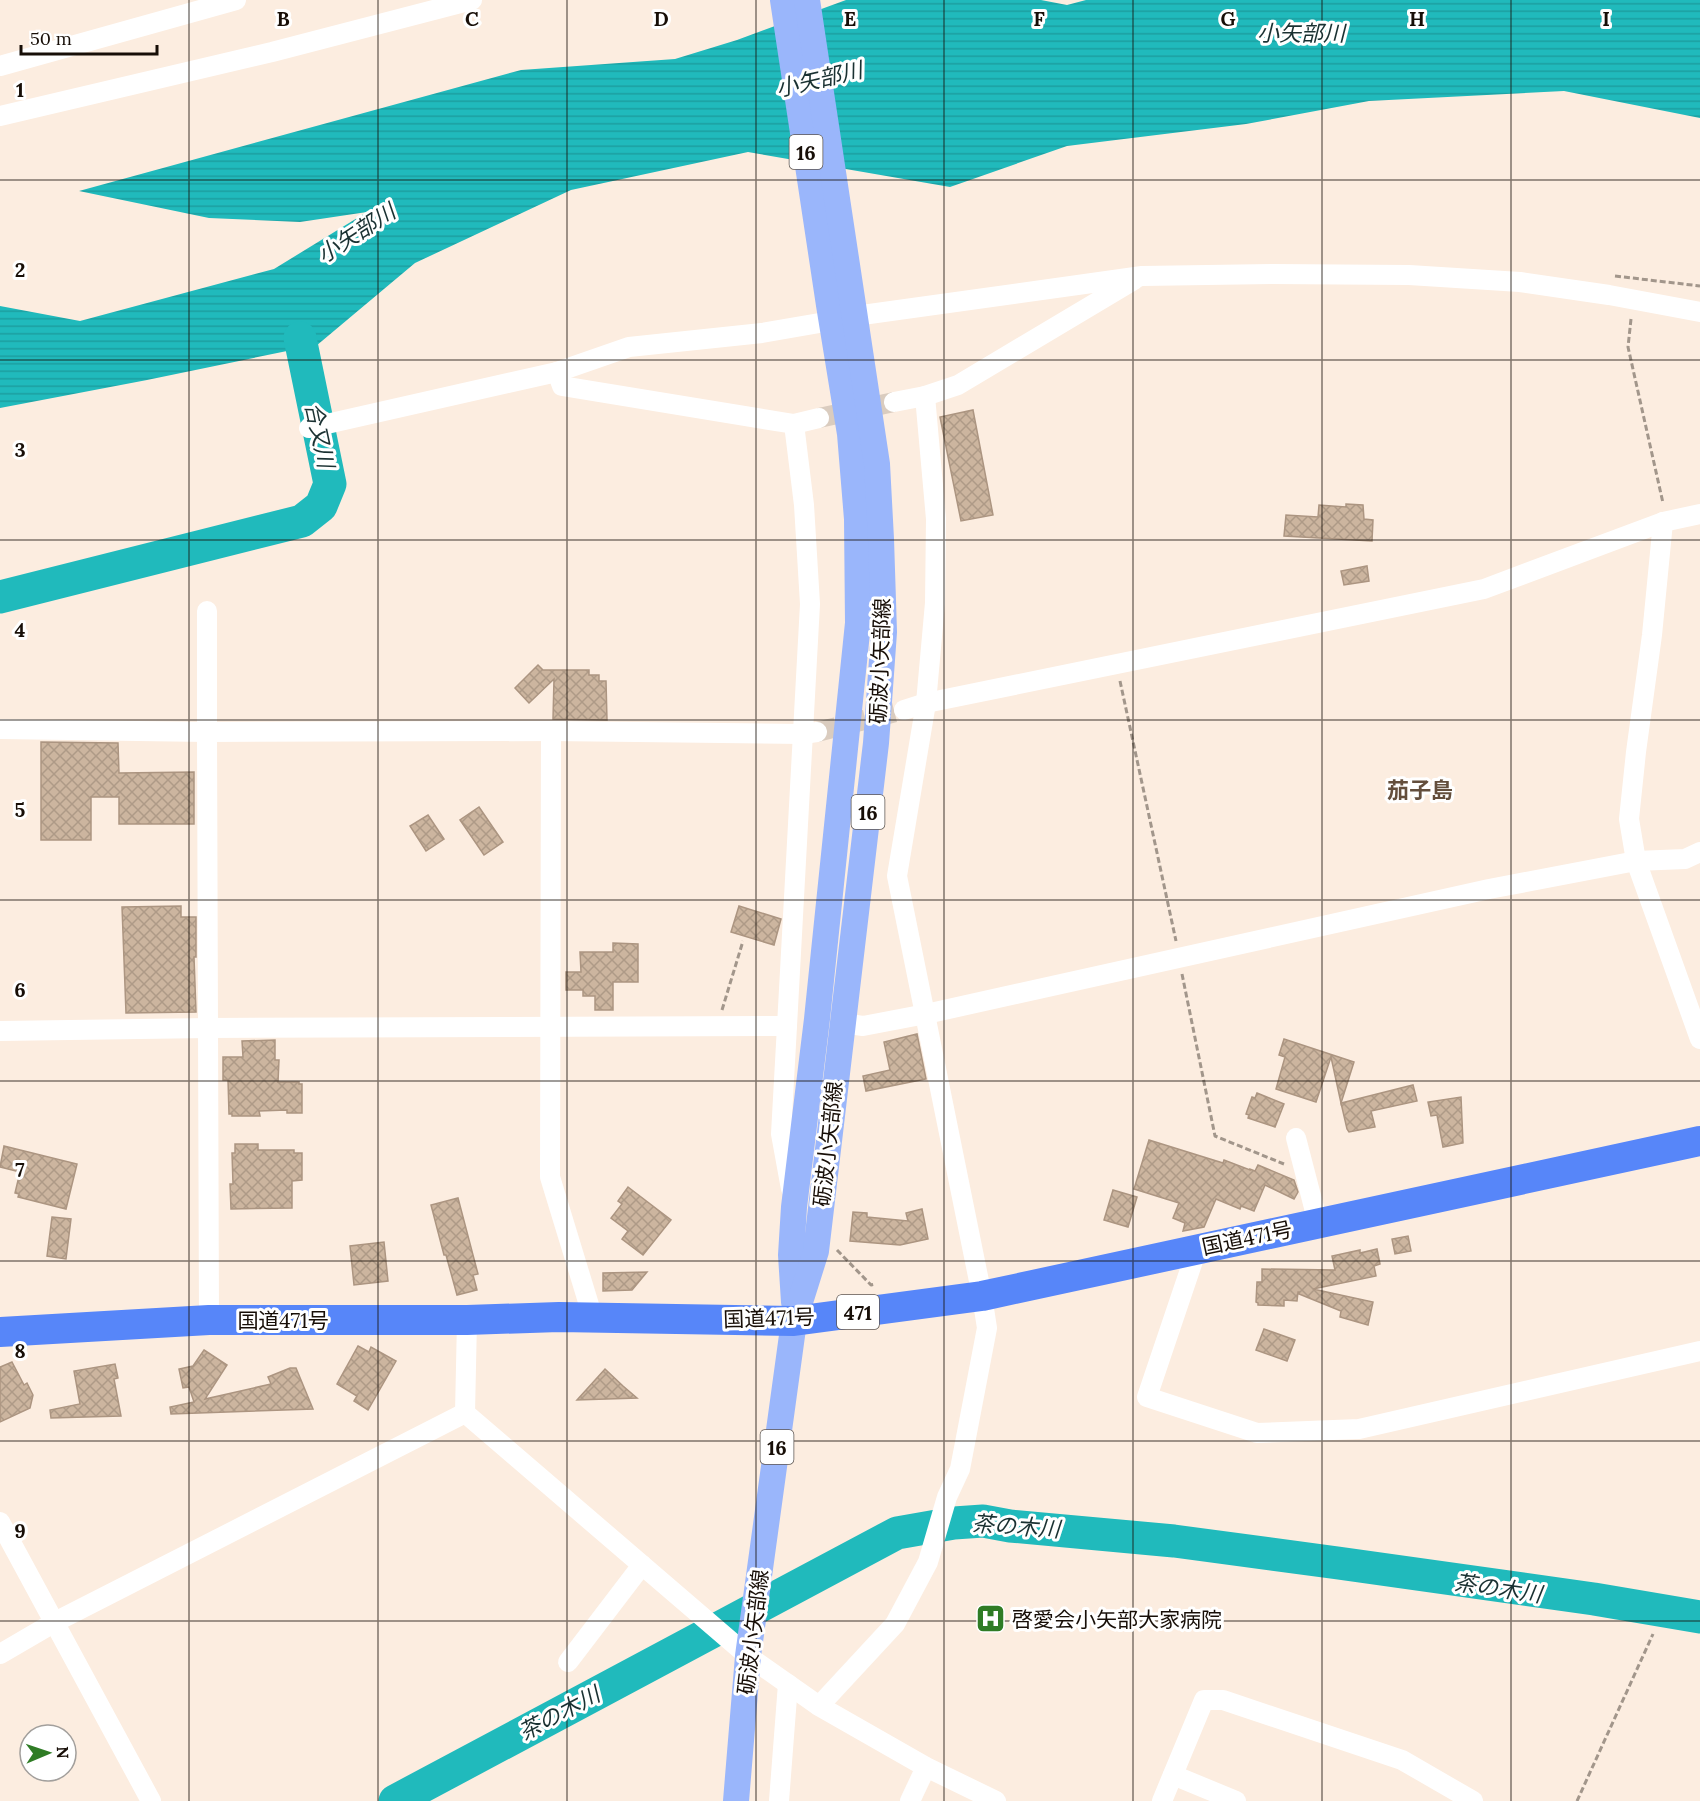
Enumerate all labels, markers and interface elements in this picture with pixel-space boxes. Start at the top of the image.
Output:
text: B [276,6,290,31]
text: C [465,6,479,31]
text: D [653,6,669,31]
text: E [844,6,856,31]
text: F [1033,6,1045,31]
text: G [1220,6,1236,31]
text: H [1409,6,1425,31]
text: I [1602,6,1610,31]
scale bar [21,18,158,56]
water label: 小矢部川 [1257,19,1347,47]
text: 50 m [30,27,72,50]
water label: 小矢部川 [773,55,867,103]
text: 1 [16,77,24,102]
road number: 16 [790,135,822,169]
water label: 小矢部川 [311,196,402,269]
text: 2 [15,257,25,282]
water label: 合又川 [299,400,341,472]
text: 3 [14,437,26,462]
street label: 砺波小矢部線 [864,598,896,724]
text: 4 [15,617,26,642]
district label: 茄子島 [1387,776,1453,804]
road number: 16 [852,795,884,829]
text: 5 [15,797,26,822]
text: 6 [14,977,26,1002]
street label: 砺波小矢部線 [808,1080,848,1208]
text: 7 [15,1157,25,1182]
street label: 国道471号 [1199,1215,1295,1261]
road number: 471 [837,1295,879,1329]
street label: 国道471号 [723,1303,815,1333]
street label: 国道471号 [237,1307,329,1334]
text: 8 [14,1338,26,1363]
road number: 16 [760,1430,794,1464]
water label: 茶の木川 [971,1509,1063,1543]
text: 9 [14,1518,26,1543]
street label: 砺波小矢部線 [732,1568,774,1696]
water label: 茶の木川 [1452,1568,1545,1608]
hospital icon: 啓愛会小矢部大家病院 [975,1603,1007,1635]
place label: 啓愛会小矢部大家病院 [1012,1606,1222,1633]
water label: 茶の木川 [514,1679,606,1746]
north arrow [18,1723,78,1783]
text: N [53,1746,73,1759]

